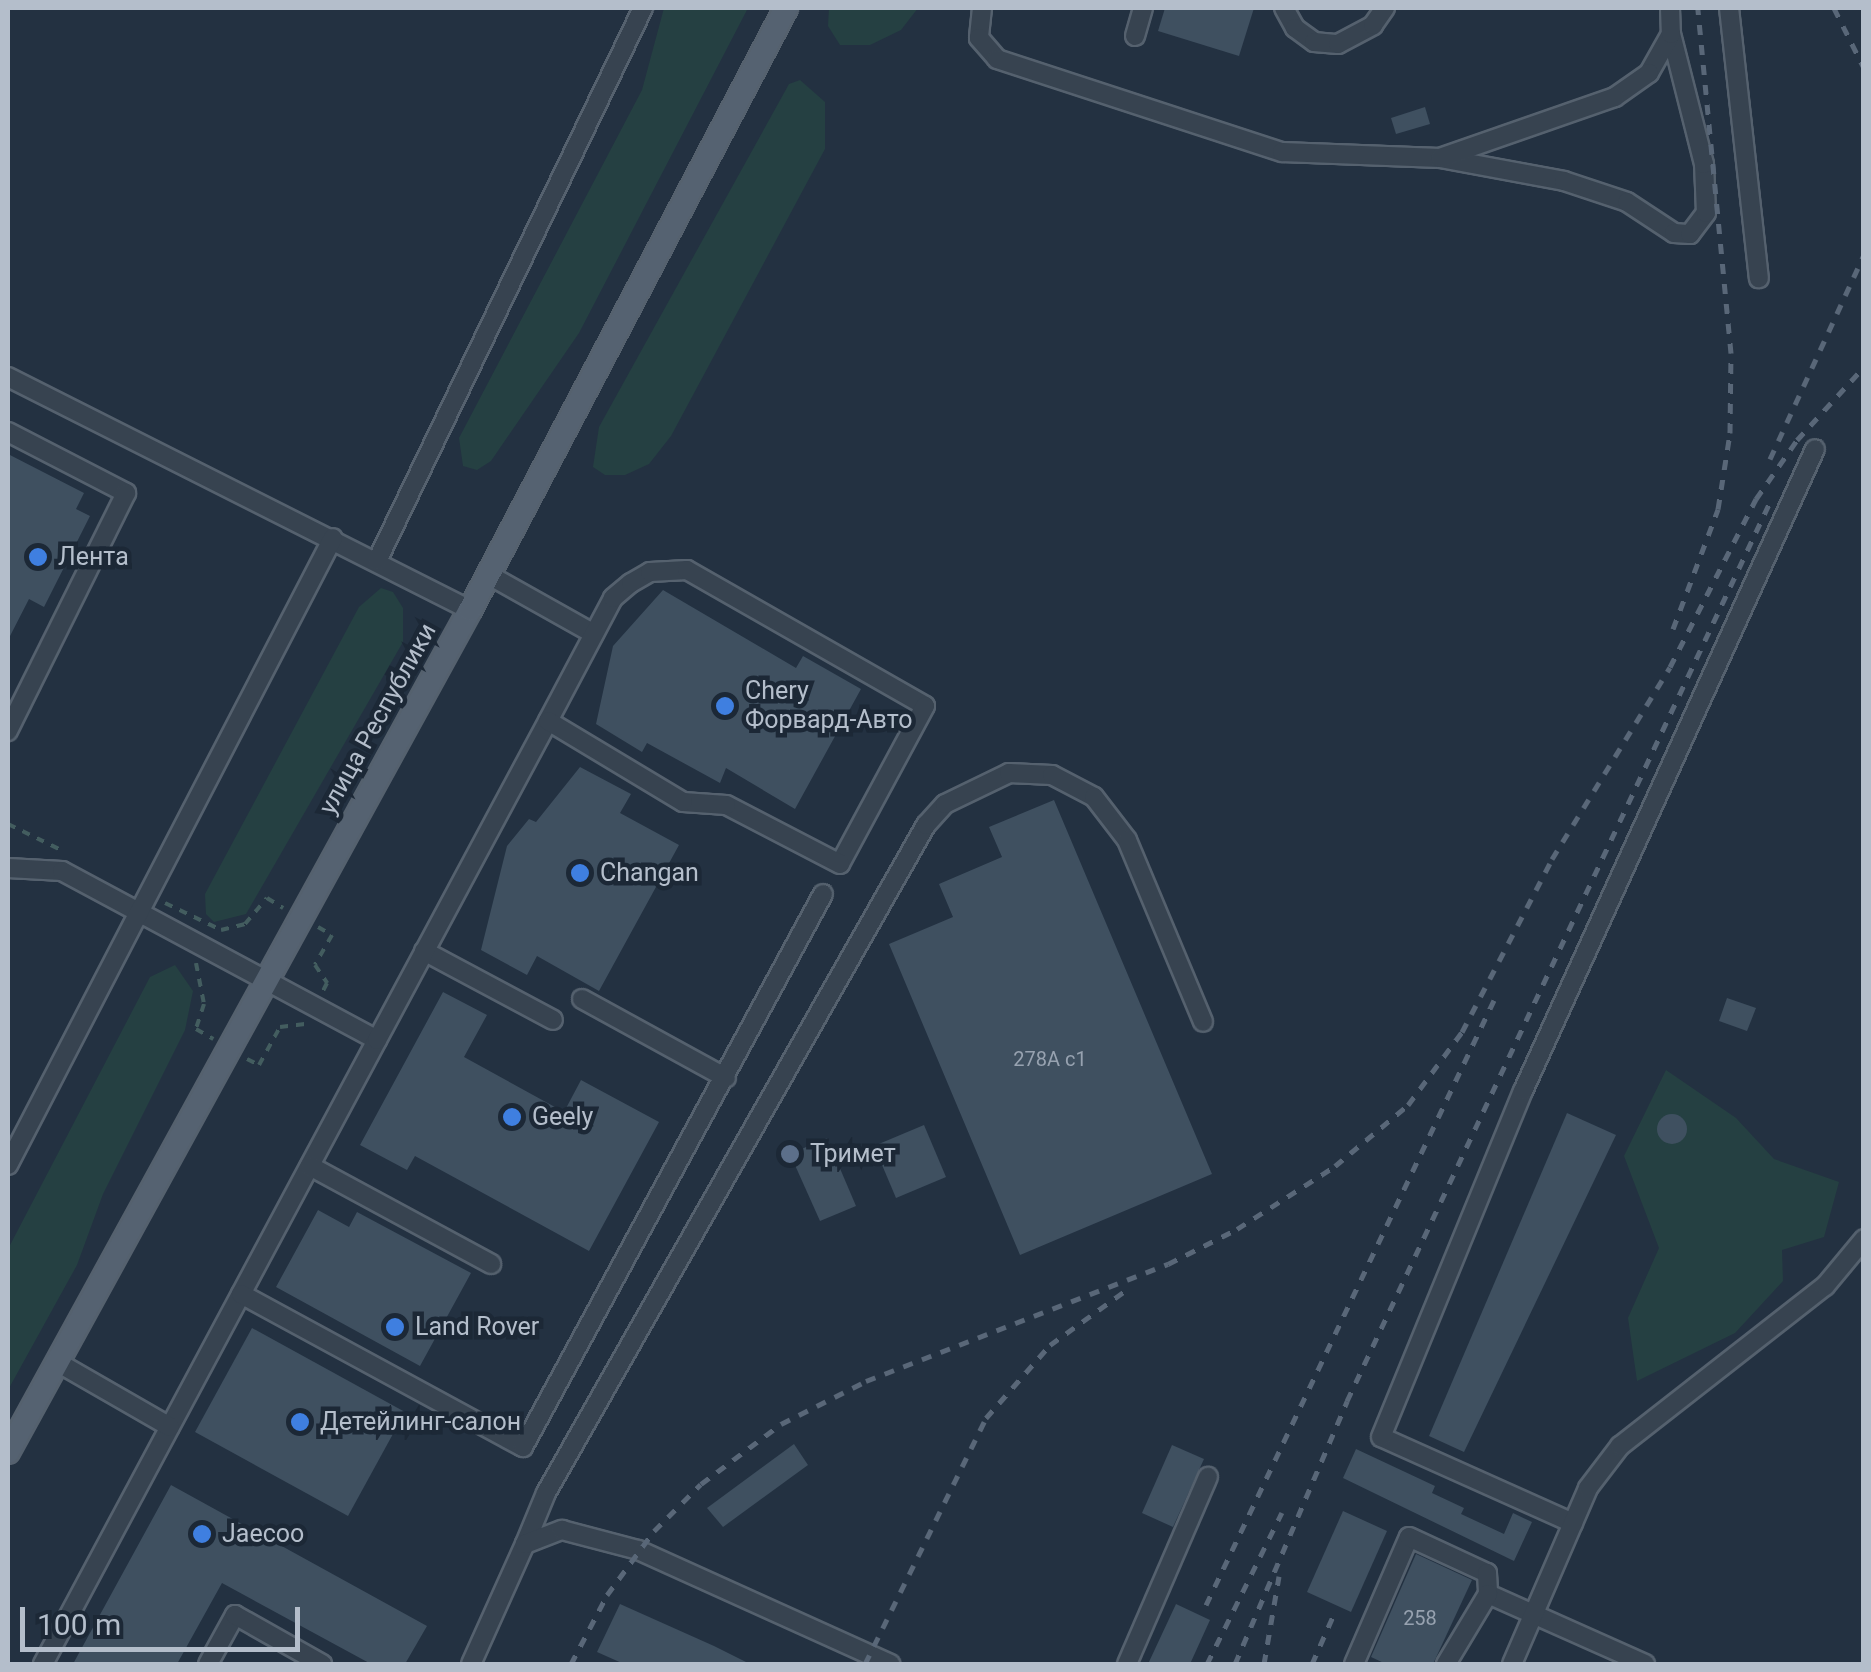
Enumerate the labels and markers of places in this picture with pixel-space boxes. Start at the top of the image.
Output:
place label: Лента [58,542,129,572]
marker: Лента [27,546,49,568]
place label: Chery Форвард-Авто [745,677,913,736]
marker: Chery Форвард-Авто [714,695,736,717]
place label: Changan [600,858,699,888]
marker: Changan [569,862,591,884]
place label: Geely [532,1102,593,1132]
marker: Geely [501,1106,523,1128]
place label: Тримет [810,1139,896,1169]
marker: Тримет [779,1143,801,1165]
place label: Land Rover [415,1312,539,1342]
marker: Land Rover [384,1316,406,1338]
place label: Детейлинг-салон [320,1407,521,1437]
marker: Детейлинг-салон [289,1411,311,1433]
place label: Jaecoo [222,1519,304,1549]
marker: Jaecoo [191,1523,213,1545]

